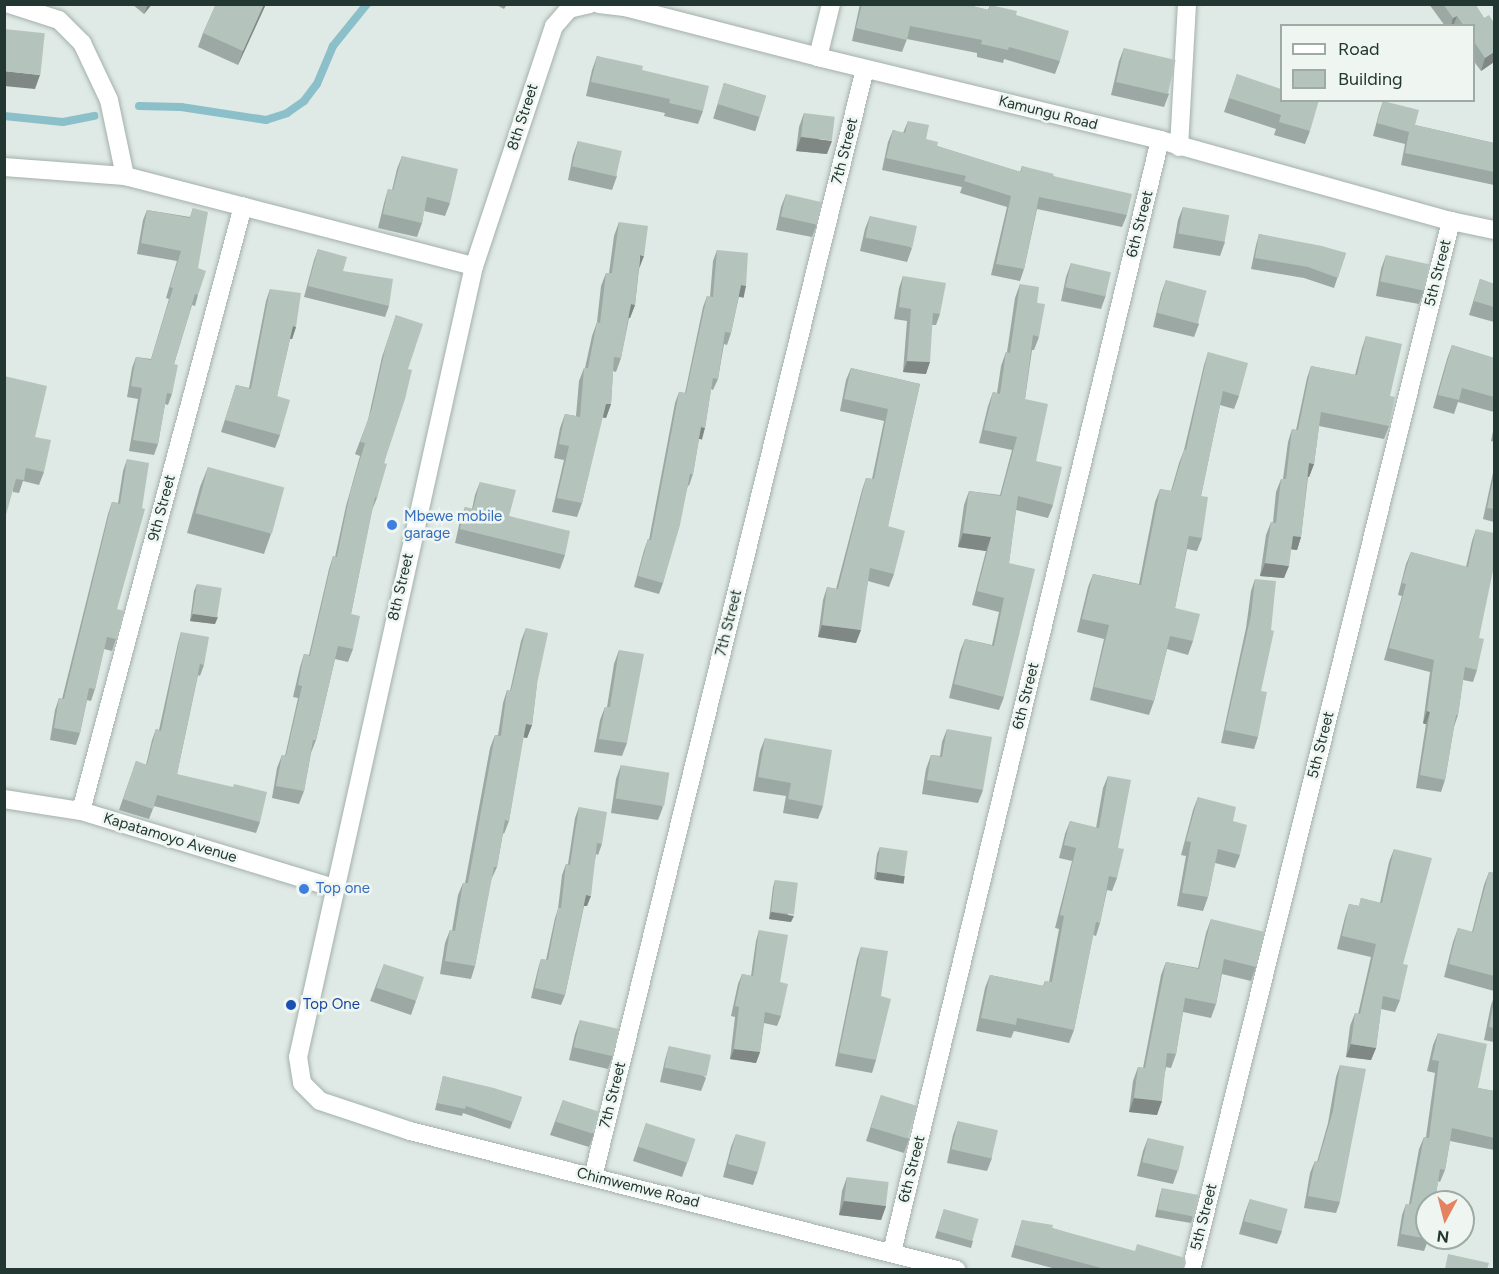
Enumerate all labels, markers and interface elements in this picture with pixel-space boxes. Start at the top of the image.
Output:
legend [1280,24,1475,102]
text: Road [1338,38,1379,60]
text: Building [1338,68,1403,90]
street label: 8th Street [504,81,542,153]
street label: Kamungu Road [997,92,1099,134]
street label: 7th Street [828,116,862,186]
street label: 6th Street [1123,189,1157,259]
street label: 5th Street [1421,238,1455,308]
street label: 9th Street [144,473,180,543]
place label: Mbewe mobile garage [404,507,502,542]
marker: Mbewe mobile garage [385,518,399,532]
street label: 8th Street [384,551,418,623]
street label: 7th Street [712,588,746,658]
street label: 6th Street [1009,661,1043,731]
street label: 5th Street [1304,710,1338,780]
street label: Kapatamoyo Avenue [101,809,239,867]
place label: Top one [316,880,370,898]
marker: Top one [297,882,311,896]
place label: Top One [303,996,360,1014]
marker: Top One [284,998,298,1012]
street label: 7th Street [596,1060,630,1130]
street label: 6th Street [895,1134,929,1204]
street label: Chimwemwe Road [575,1164,701,1212]
street label: 5th Street [1187,1182,1221,1252]
north arrow [1415,1190,1475,1250]
text: N [1436,1226,1450,1247]

